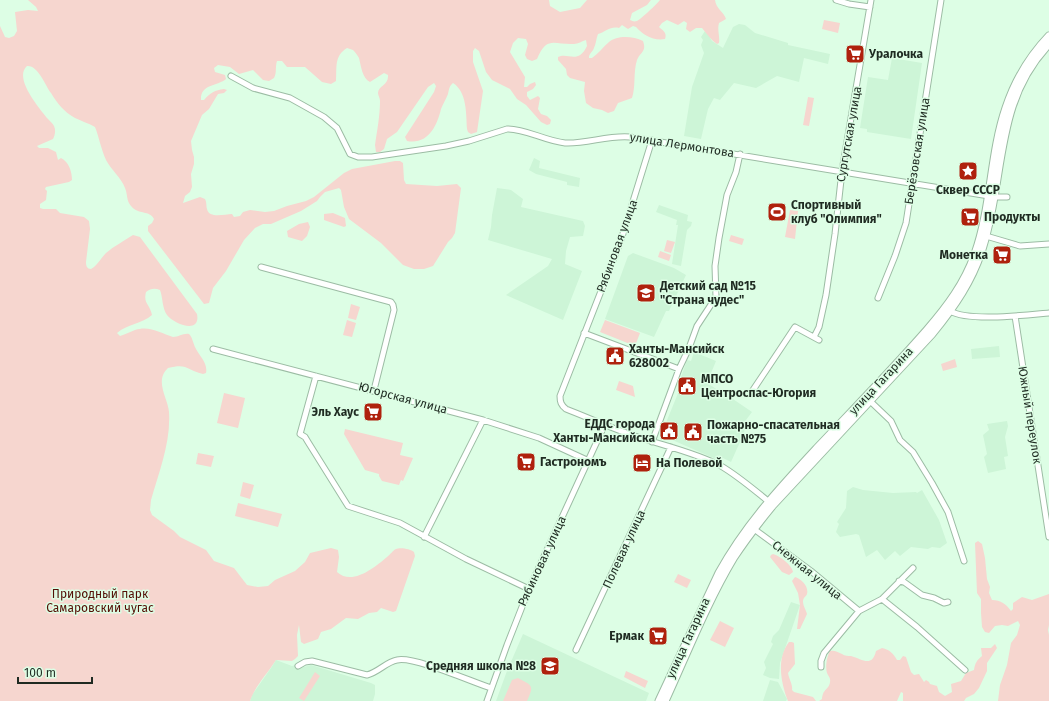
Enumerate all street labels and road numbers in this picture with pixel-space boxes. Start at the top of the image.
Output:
street label: Сургутская улица [834,85,864,183]
street label: Берёзовская улица [902,97,932,205]
street label: улица Лермонтова [629,130,735,160]
street label: Рябиновая улица [594,198,640,294]
street label: улица Гагарина [846,344,916,418]
street label: Южный переулок [1015,365,1045,466]
street label: Югорская улица [357,379,449,417]
street label: Полевая улица [600,508,648,590]
street label: Рябиновая улица [515,514,569,608]
street label: Снежная улица [769,538,845,602]
street label: улица Гагарина [663,596,713,680]

